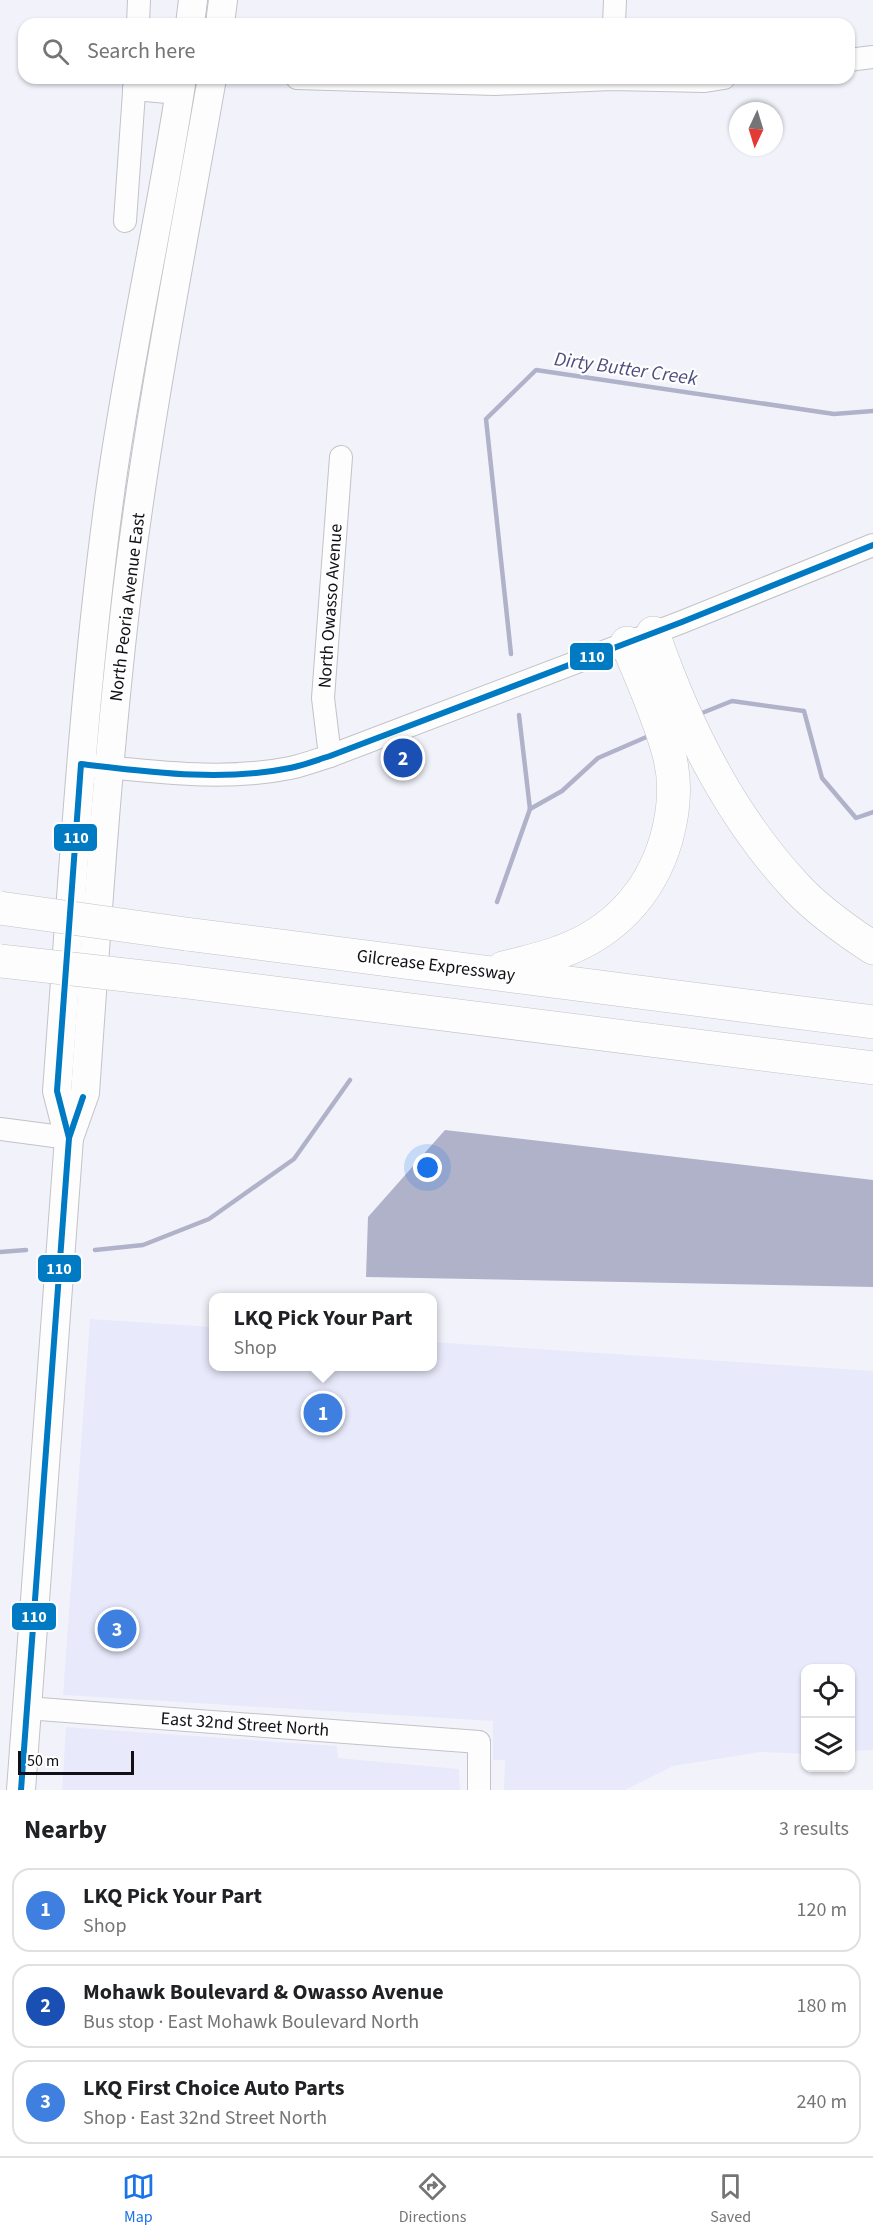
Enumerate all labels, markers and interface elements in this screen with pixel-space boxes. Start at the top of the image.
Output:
search box [18,18,855,84]
icon: search [39,35,72,68]
text: Search here [87,35,195,67]
north arrow [729,102,783,156]
water label: Dirty Butter Creek [552,345,700,393]
street label: North Peoria Avenue East [104,511,151,703]
street label: North Owasso Avenue [312,523,349,689]
line badge: 110 [569,642,614,671]
text: 110 [579,646,605,668]
pin: 2 [384,736,422,780]
line badge: 110 [53,823,98,852]
text: 110 [63,827,89,849]
street label: Gilcrease Expressway [355,943,517,988]
your location [413,1153,442,1182]
line badge: 110 [37,1254,82,1283]
text: 110 [46,1258,72,1280]
popup [209,1293,437,1371]
text: LKQ Pick Your Part [233,1302,413,1334]
text: Shop [233,1334,277,1362]
pin: 1 [304,1390,342,1436]
line badge: 110 [11,1602,57,1631]
text: 110 [21,1606,47,1628]
pin: 3 [98,1606,136,1652]
map controls [801,1664,855,1772]
button: locate [801,1664,855,1718]
street label: East 32nd Street North [160,1706,330,1743]
button: layers [801,1718,855,1772]
scale bar [18,1748,134,1776]
text: 50 m [27,1750,59,1772]
text: Nearby [24,1811,107,1848]
text: 3 results [779,1815,849,1843]
text: LKQ Pick Your Part [83,1880,262,1912]
text: 1 [40,1896,51,1924]
text: 120 m [797,1896,847,1924]
text: Shop [83,1912,127,1940]
text: Mohawk Boulevard & Owasso Avenue [83,1976,444,2008]
text: 2 [40,1992,51,2020]
text: 180 m [797,1992,847,2020]
text: Bus stop · East Mohawk Boulevard North [83,2008,419,2036]
text: LKQ First Choice Auto Parts [83,2072,345,2104]
text: 3 [40,2088,51,2116]
text: 240 m [797,2088,847,2116]
text: Shop · East 32nd Street North [83,2104,327,2132]
tab: Map [122,2170,155,2228]
tab: Directions [399,2170,466,2228]
tab: Saved [710,2170,751,2228]

